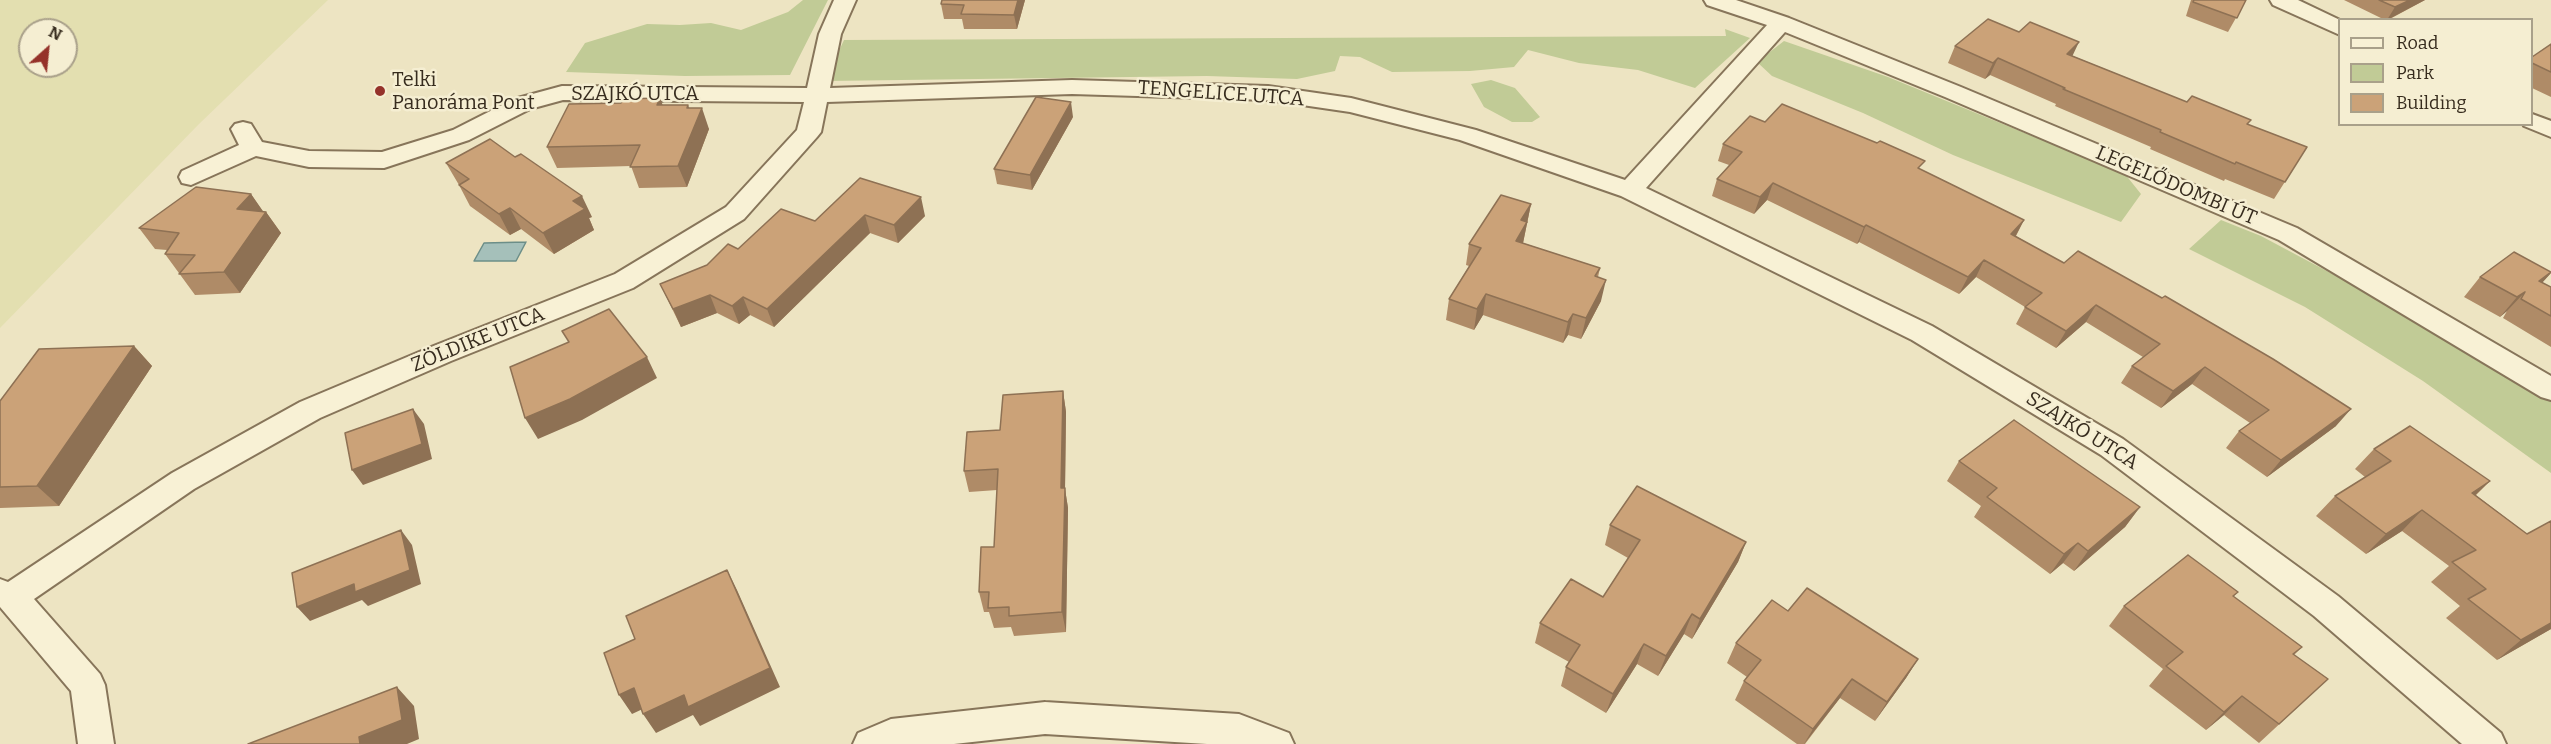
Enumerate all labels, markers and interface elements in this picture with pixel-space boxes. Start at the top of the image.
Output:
north arrow [18,18,78,78]
legend [2338,18,2533,126]
text: N [46,22,65,45]
text: Road [2396,32,2438,54]
text: Park [2396,62,2434,84]
place label: Telki Panoráma Pont [392,68,535,115]
street label: TENGELICE UTCA [1137,76,1305,112]
street label: SZAJKÓ UTCA [571,82,699,106]
marker: Telki Panoráma Pont [373,84,387,98]
text: Building [2396,92,2467,114]
street label: LEGELŐDOMBI ÚT [2092,141,2260,231]
street label: ZÖLDIKE UTCA [408,302,548,378]
street label: SZAJKÓ UTCA [2021,387,2143,475]

